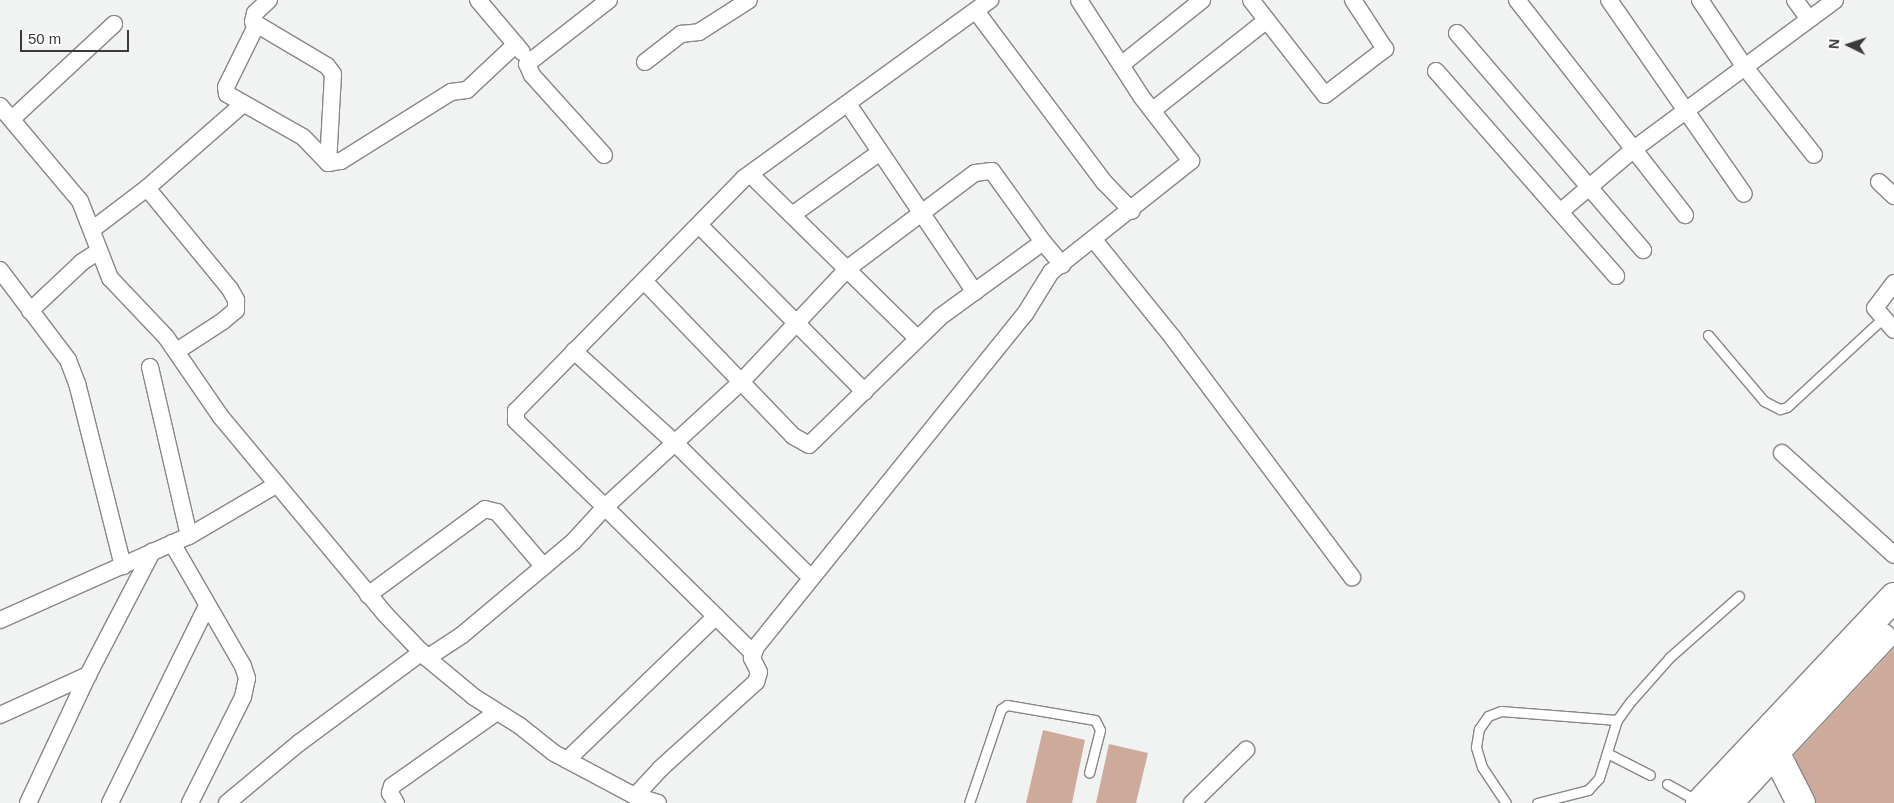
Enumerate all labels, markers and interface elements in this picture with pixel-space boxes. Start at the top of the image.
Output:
scale bar [22,20,131,52]
north arrow [1824,20,1874,70]
text: 50 m [28,30,61,47]
text: N [1826,38,1842,50]

